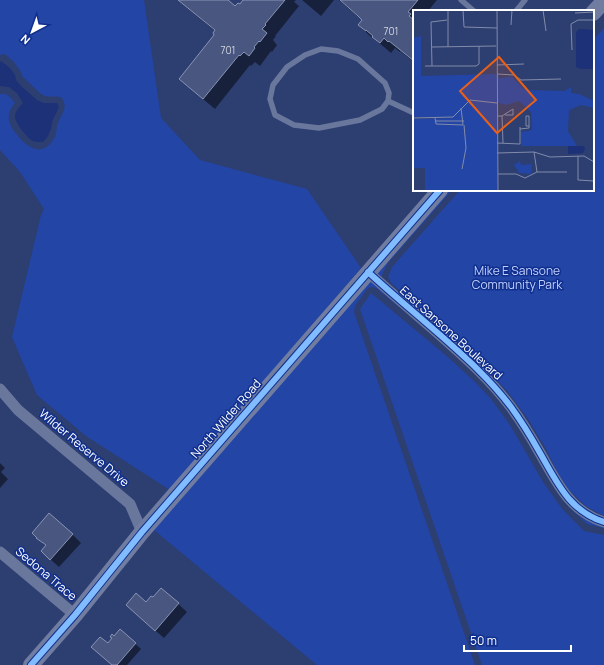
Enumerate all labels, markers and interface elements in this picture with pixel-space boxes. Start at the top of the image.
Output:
inset map [413,10,594,191]
north arrow [12,12,52,52]
house number: 701 [383,24,399,38]
text: N [17,32,33,48]
house number: 701 [220,43,236,57]
park label: Mike E Sansone Community Park [472,262,563,293]
street label: East Sansone Boulevard [396,282,506,383]
street label: North Wilder Road [186,375,265,462]
street label: Wilder Reserve Drive [36,405,133,490]
street label: Sedona Trace [12,543,81,604]
scale bar [464,627,571,653]
text: 50 m [470,632,497,649]

